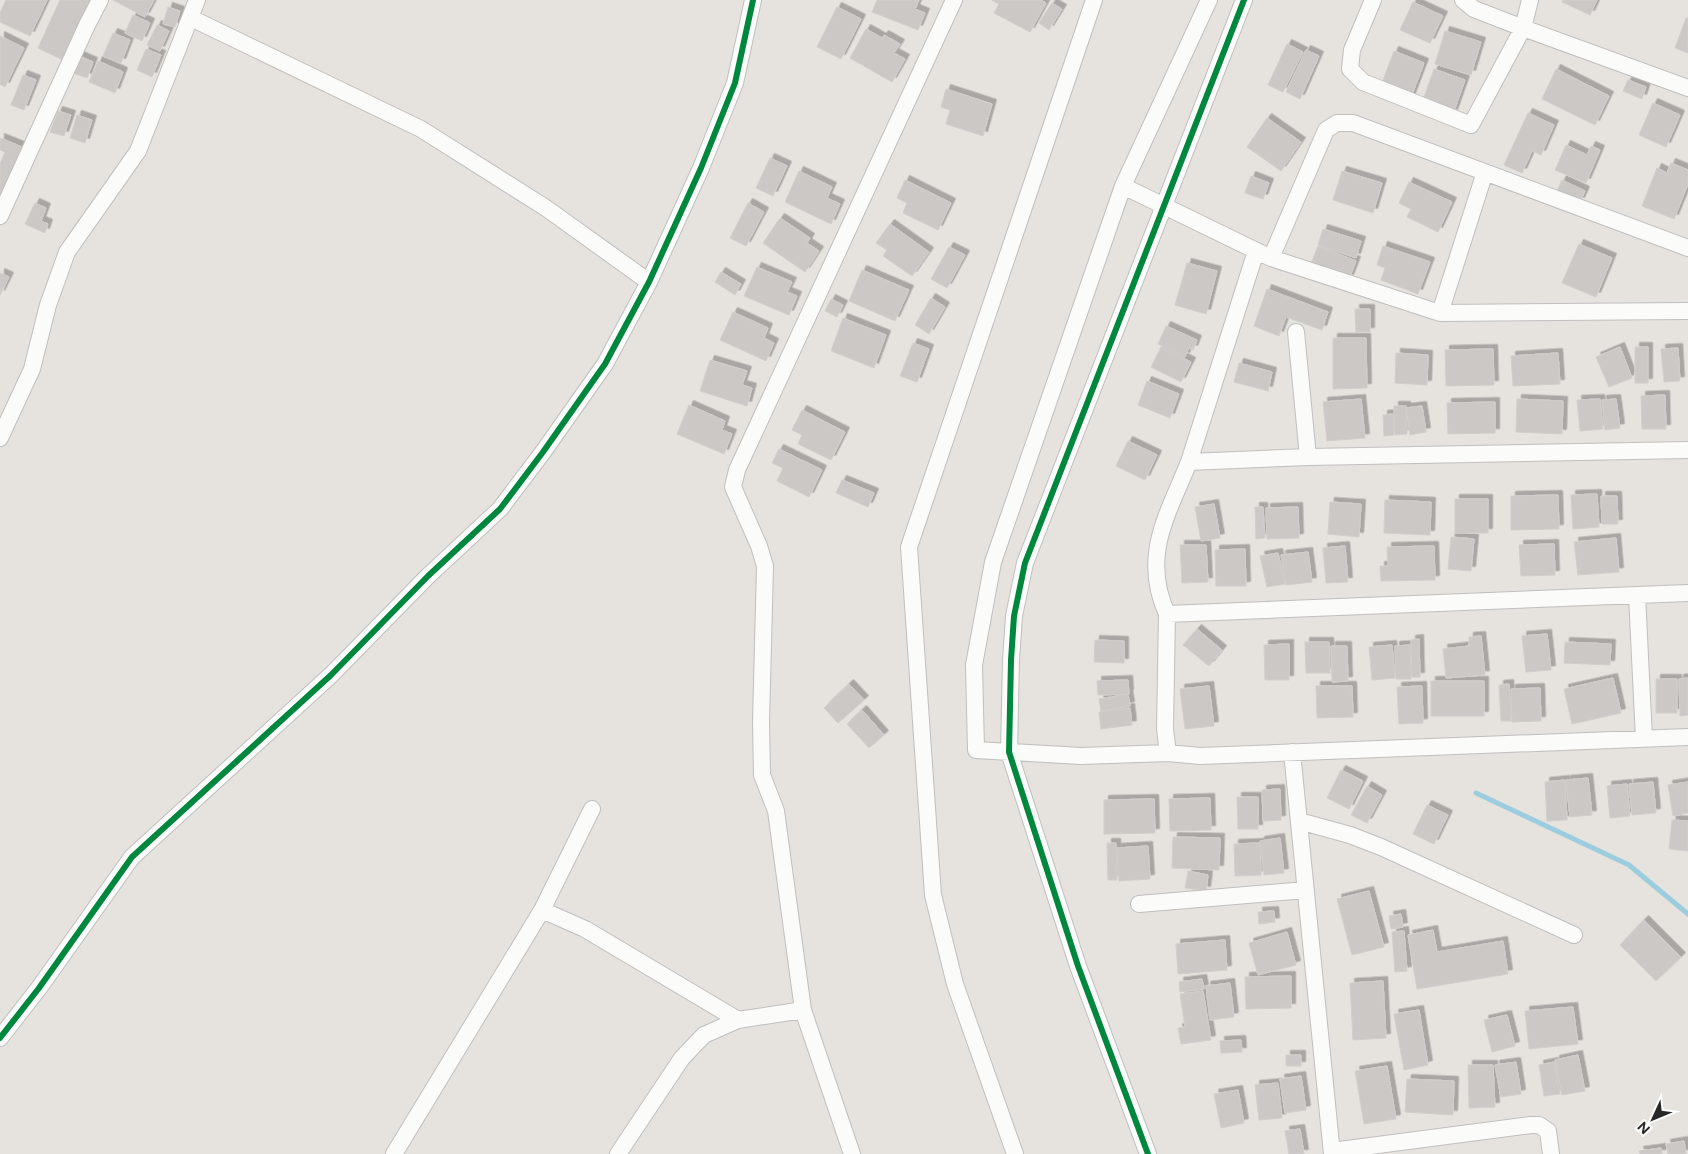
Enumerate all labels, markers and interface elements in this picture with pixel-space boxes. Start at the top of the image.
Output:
north arrow [1628,1094,1678,1144]
text: N [1634,1118,1654,1137]

